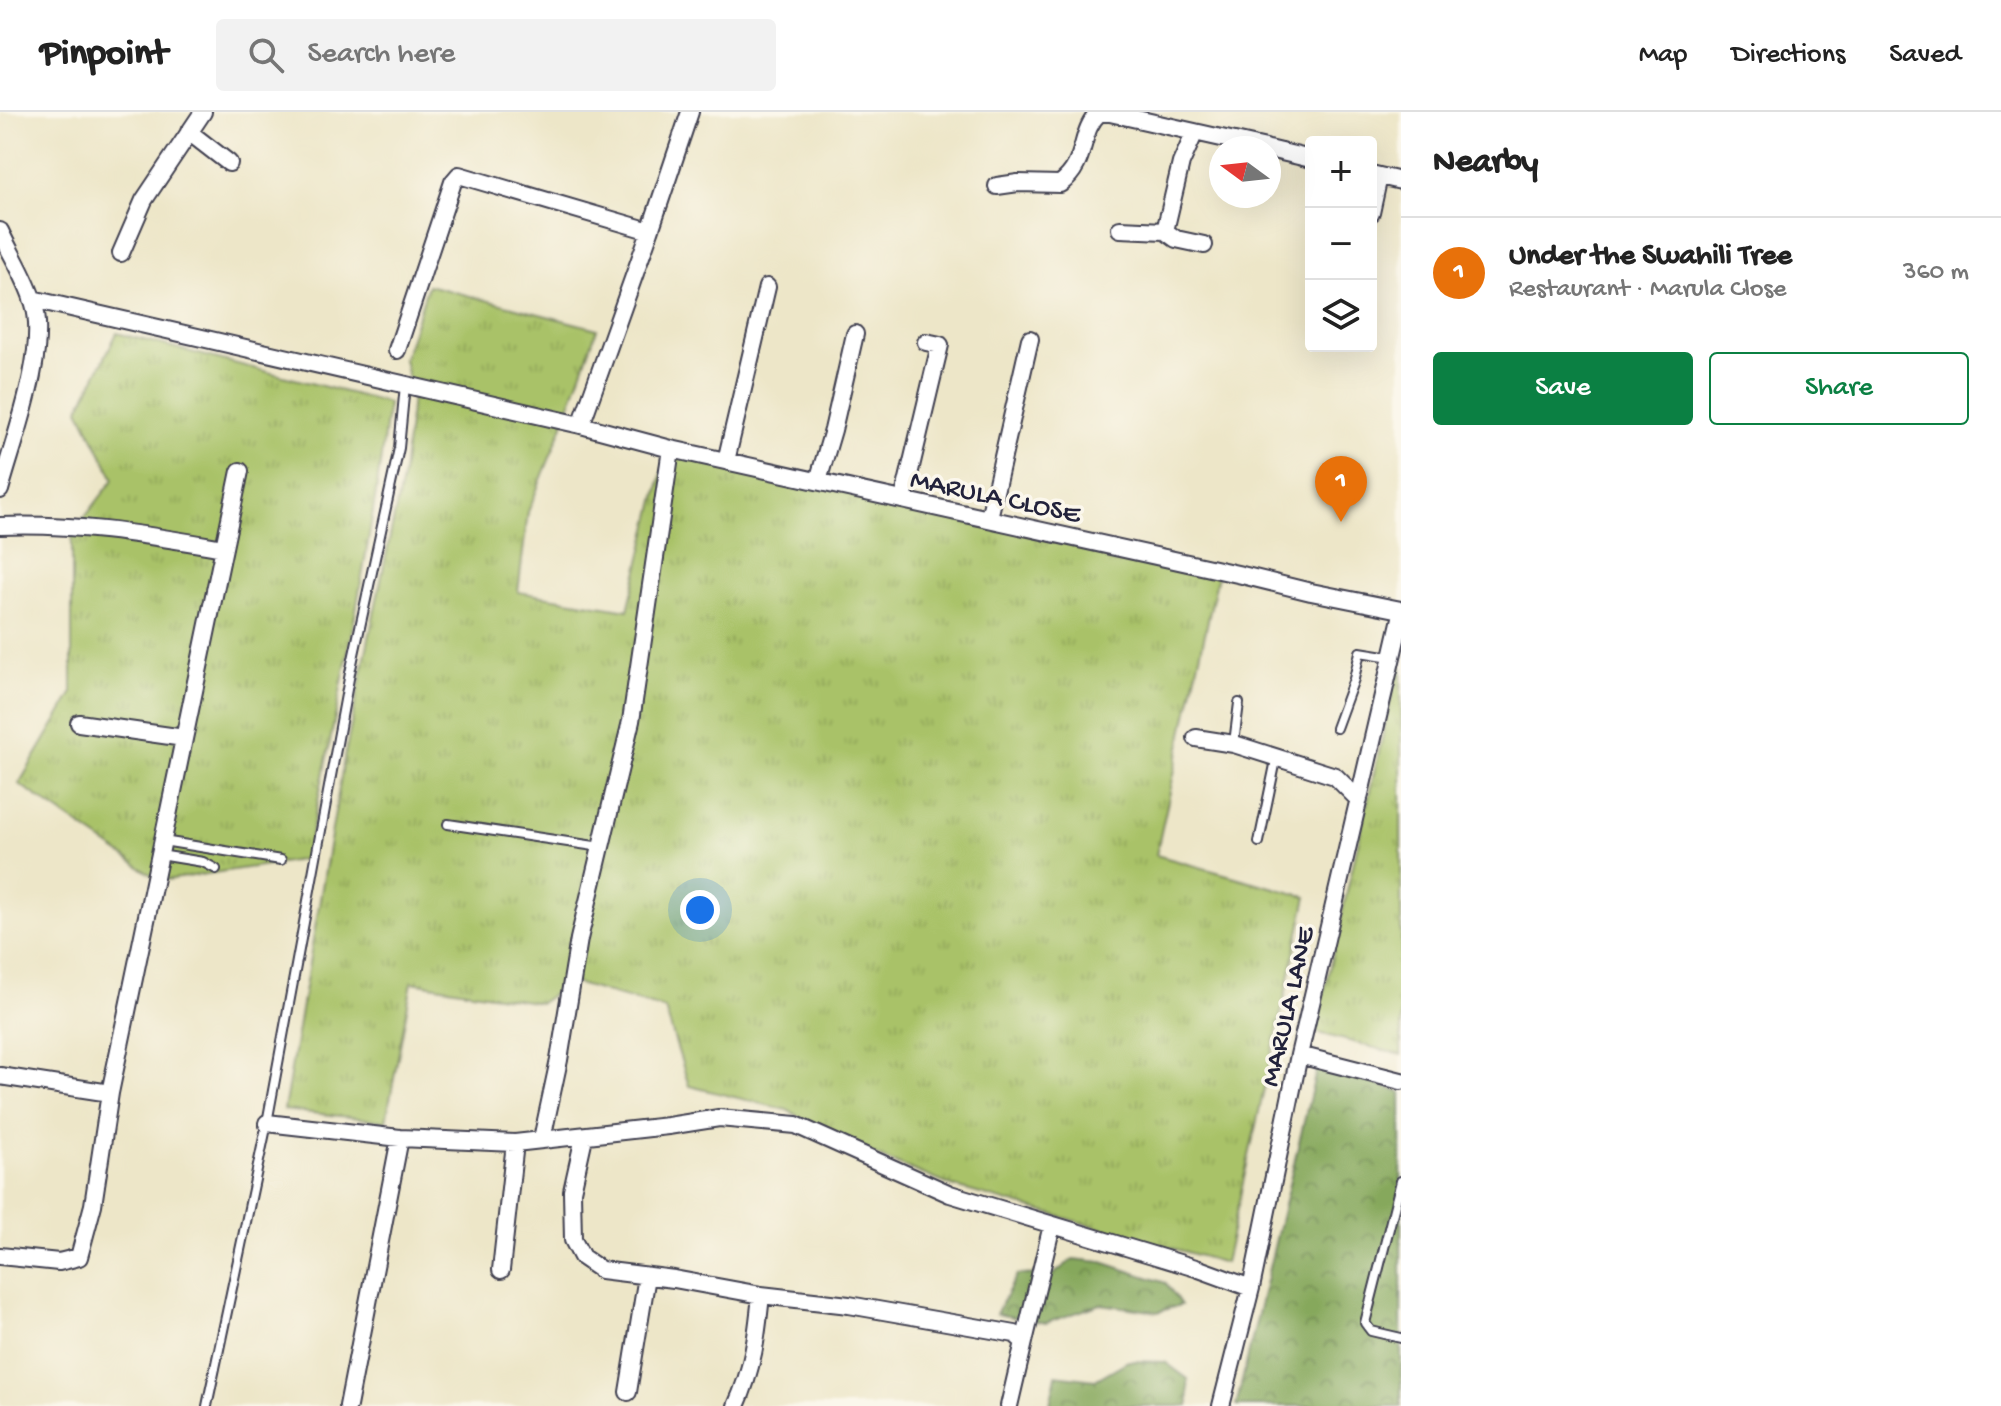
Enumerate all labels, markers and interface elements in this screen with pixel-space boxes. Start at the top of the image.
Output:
search box [216,19,776,91]
text: Pinpoint [40,33,168,77]
icon: search [244,33,288,77]
text: Search here [308,38,455,73]
text: Map [1639,39,1687,72]
text: Directions [1731,39,1845,72]
text: Saved [1889,39,1961,72]
north arrow [1209,136,1281,208]
map controls [1305,136,1377,352]
button: + [1305,136,1377,208]
text: Nearby [1433,144,1538,184]
button: − [1305,208,1377,280]
text: Under the Swahili Tree [1509,240,1792,275]
text: 1 [1454,258,1464,289]
text: 360 m [1903,258,1969,289]
text: Restaurant · Marula Close [1509,275,1786,306]
button: layers [1305,280,1377,352]
button: Save [1433,352,1693,425]
button: Share [1709,352,1969,425]
pin: 1 [1315,456,1367,522]
street label: MARULA CLOSE [907,464,1085,533]
your location [680,890,720,930]
street label: MARULA LANE [1255,923,1324,1090]

